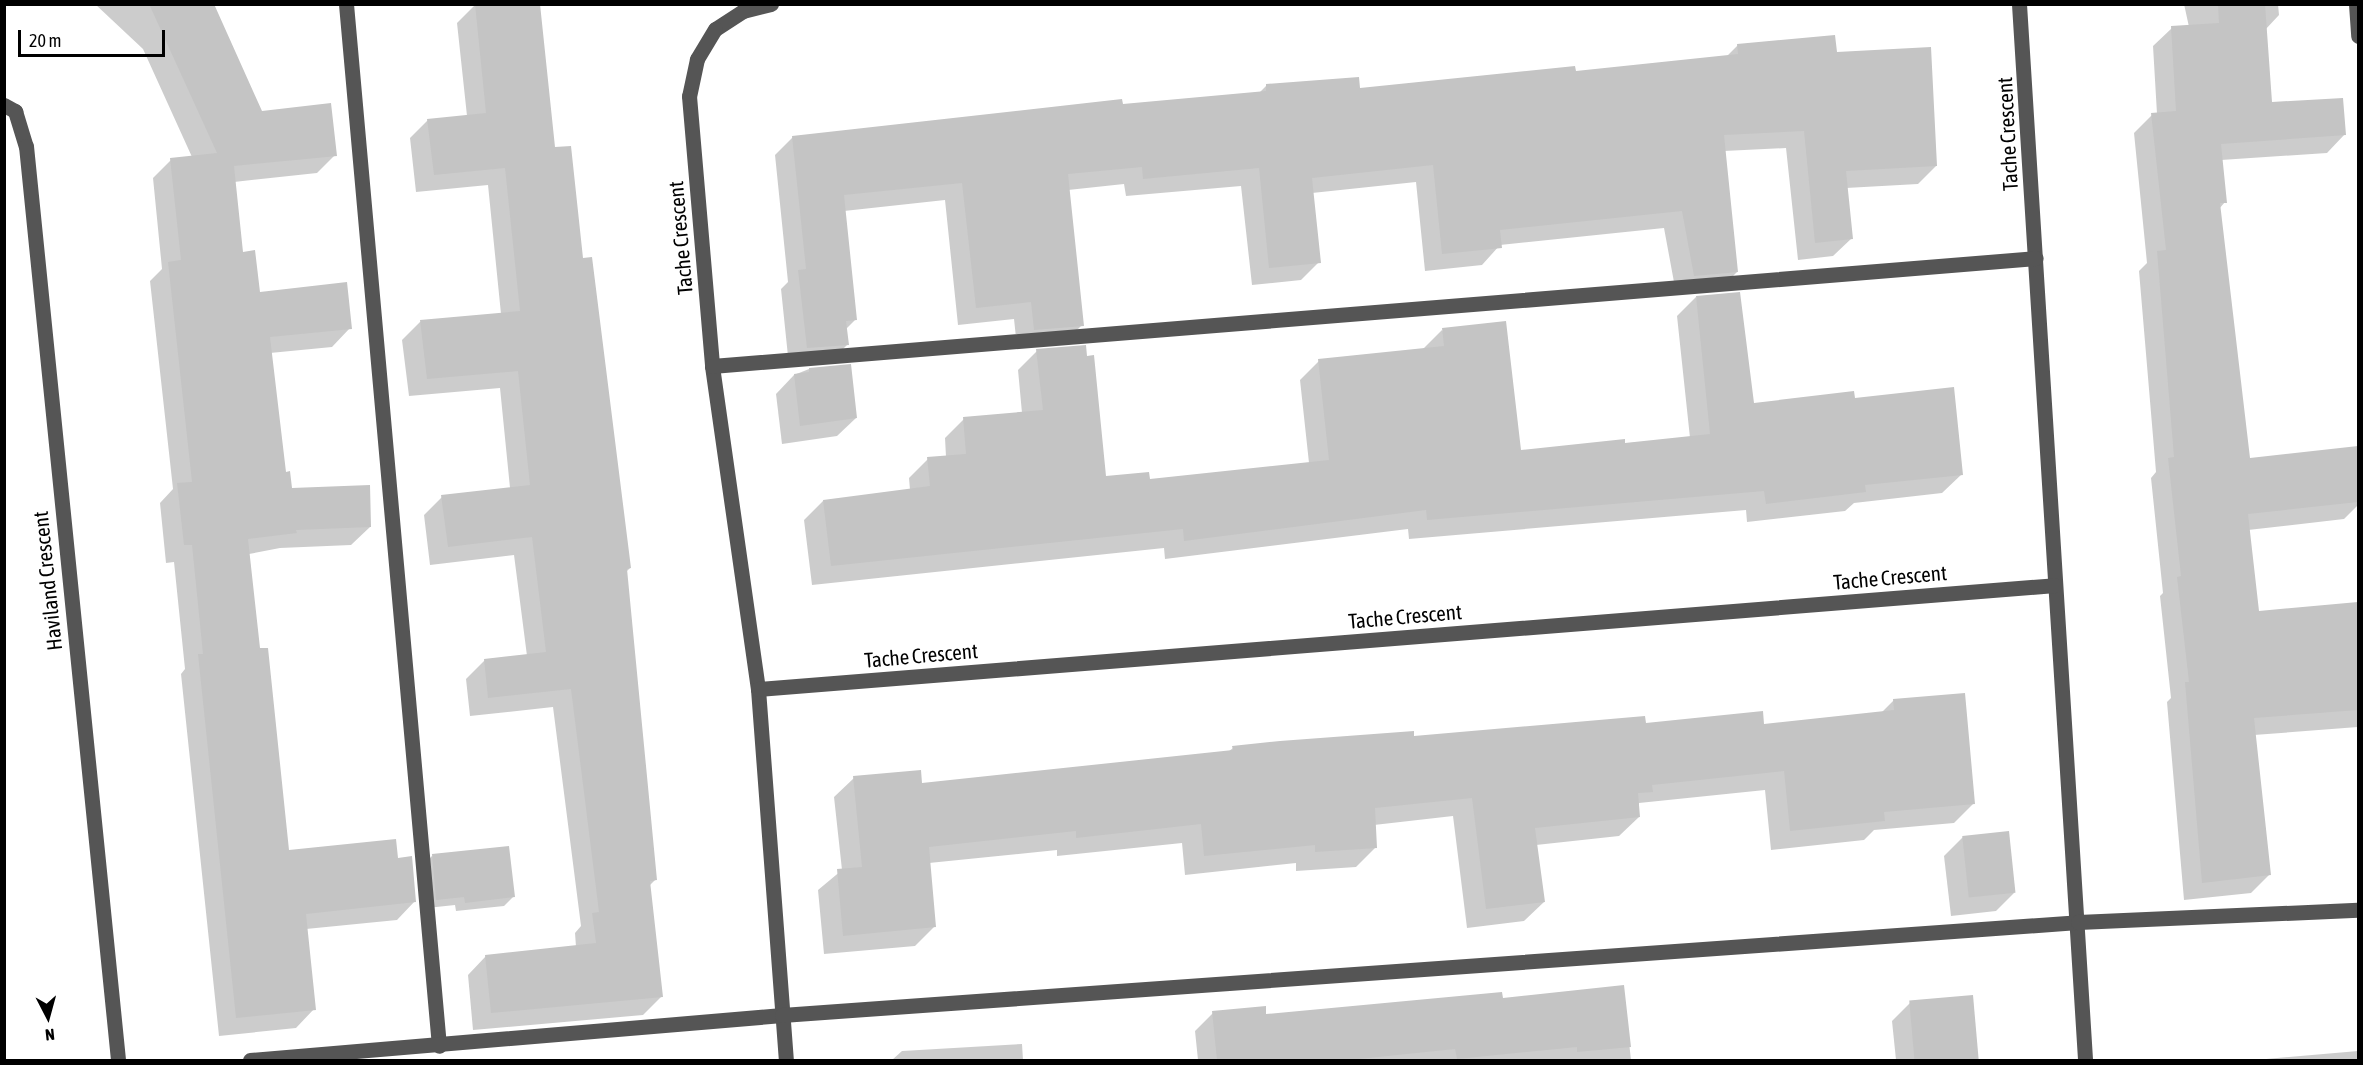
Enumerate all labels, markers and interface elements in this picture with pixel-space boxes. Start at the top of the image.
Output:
scale bar [21,18,168,56]
text: 20 m [29,30,61,51]
street label: Tache Crescent [1991,76,2023,192]
street label: Tache Crescent [662,180,698,296]
street label: Haviland Crescent [27,510,67,652]
street label: Tache Crescent [1832,559,1948,595]
street label: Tache Crescent [1347,598,1463,634]
street label: Tache Crescent [863,637,979,673]
north arrow [18,987,78,1047]
text: N [44,1025,56,1044]

